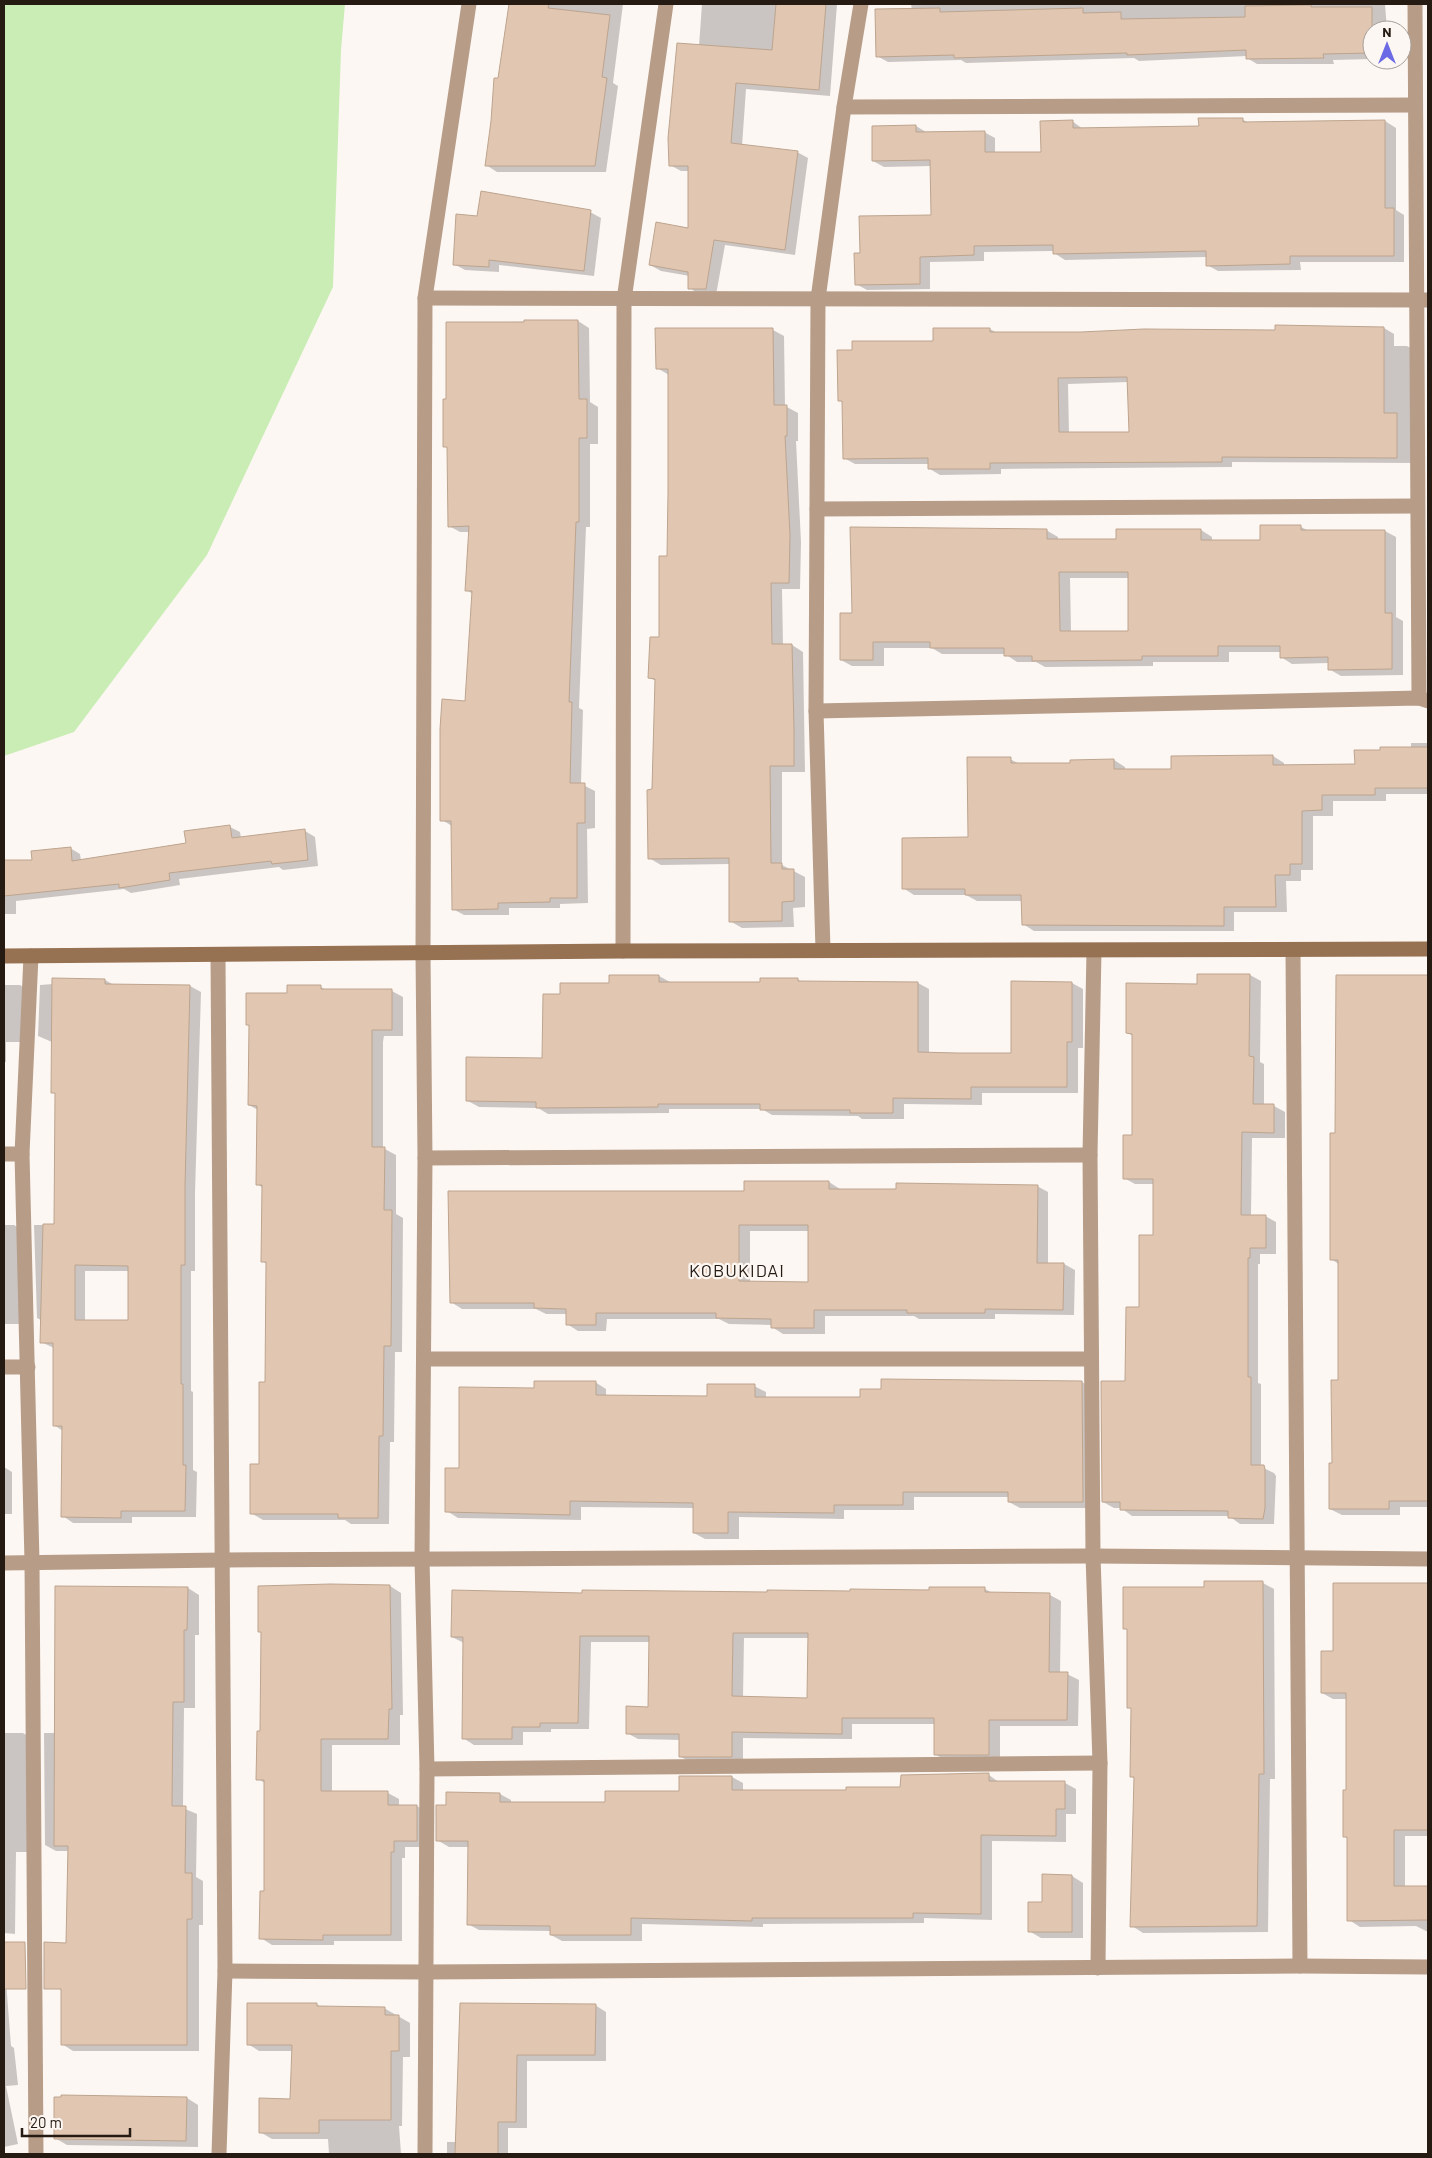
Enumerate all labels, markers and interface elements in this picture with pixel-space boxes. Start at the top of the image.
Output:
north arrow [1362,20,1412,70]
text: N [1382,23,1392,40]
district label: KOBUKIDAI [689,1259,785,1281]
scale bar [22,2106,130,2138]
text: 20 m [30,2113,62,2131]

